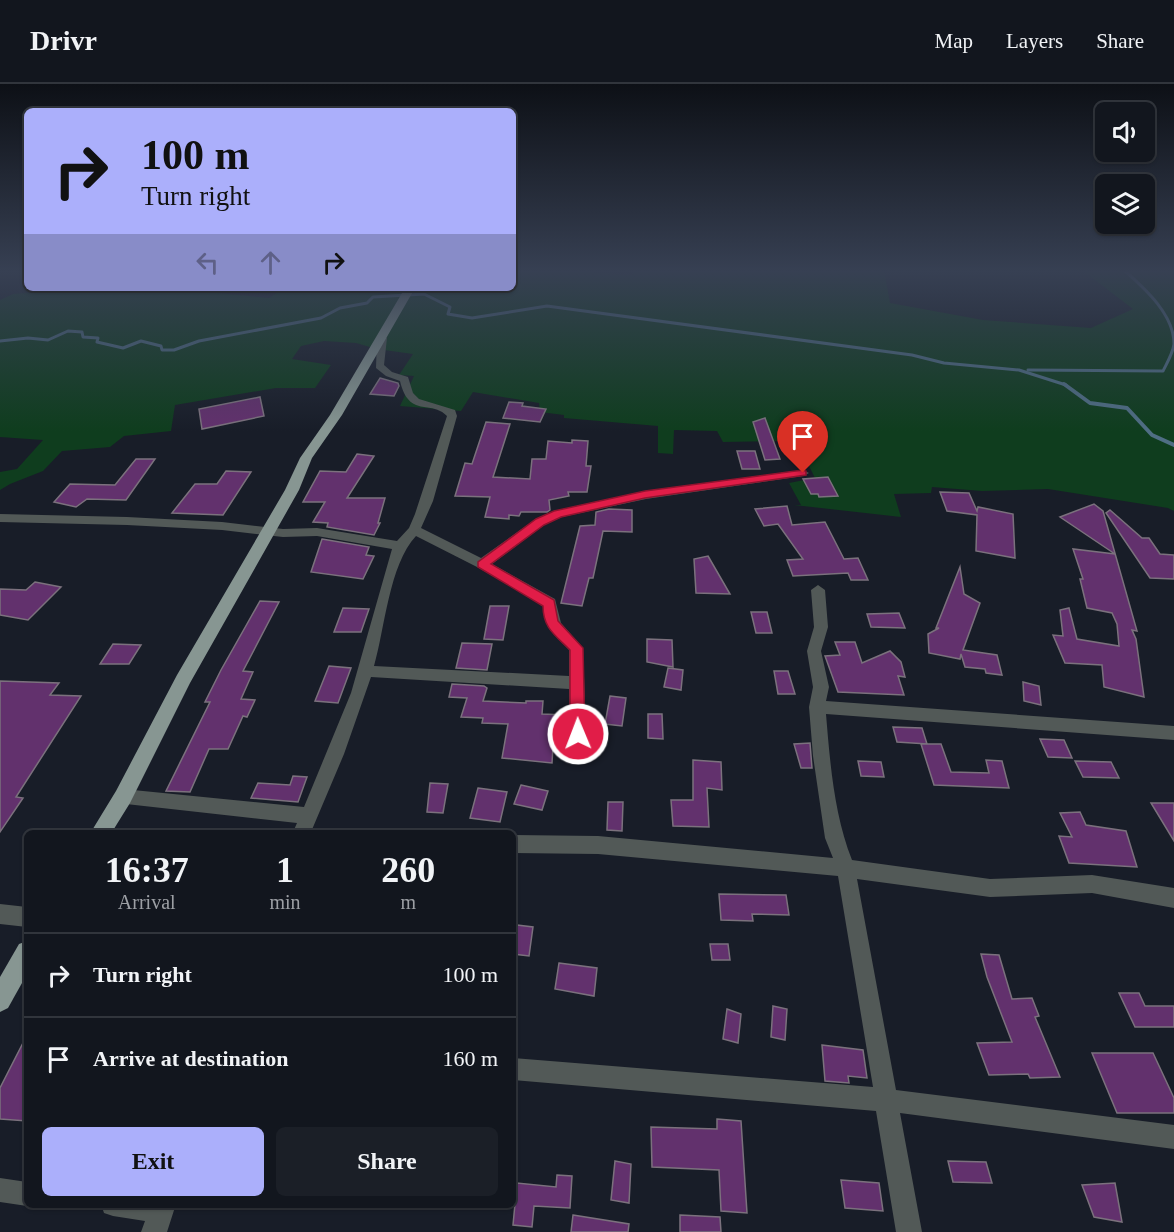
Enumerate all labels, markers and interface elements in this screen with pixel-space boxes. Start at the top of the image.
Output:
text: Drivr [30,25,97,56]
text: Map [935,29,973,53]
text: Layers [1006,29,1063,53]
text: Share [1096,29,1144,53]
map controls [1095,102,1155,234]
button: sound [1095,102,1155,162]
icon: right [42,132,120,210]
text: 100 m [141,132,250,178]
button: layers [1095,174,1155,234]
text: Turn right [141,181,250,211]
icon: left [191,246,224,279]
icon: ahead [254,246,287,279]
icon: right [317,246,350,279]
pin [777,411,828,473]
icon: arrive [786,420,819,453]
position arrow [546,702,610,766]
text: 16:37 [105,850,189,890]
text: 1 [276,850,294,890]
text: 260 [381,850,435,890]
text: Arrival [118,891,176,913]
text: min [269,891,301,913]
text: m [401,891,416,913]
icon: right [42,959,75,992]
text: Turn right [93,962,192,987]
text: 100 m [442,962,498,987]
icon: arrive [42,1043,75,1076]
text: Arrive at destination [93,1046,289,1071]
text: 160 m [442,1046,498,1071]
button: Exit [42,1127,264,1196]
button: Share [276,1127,498,1196]

